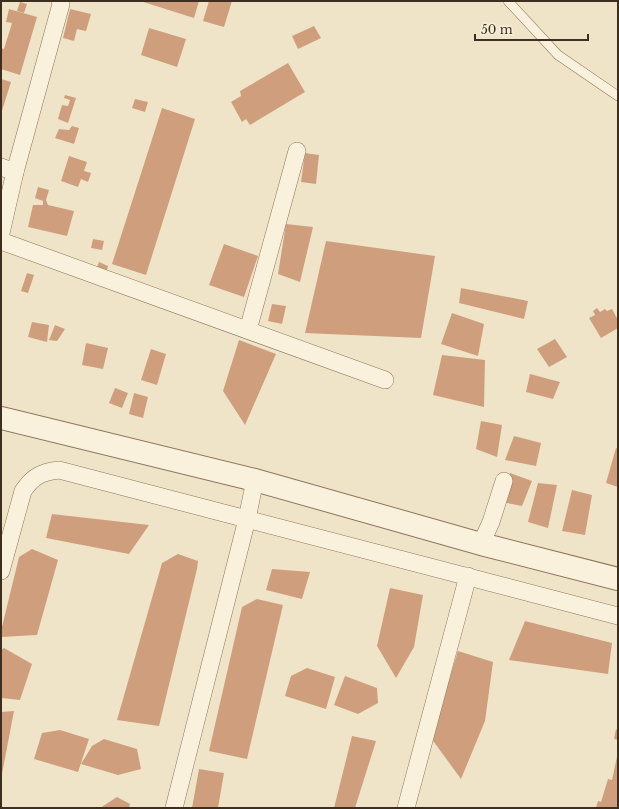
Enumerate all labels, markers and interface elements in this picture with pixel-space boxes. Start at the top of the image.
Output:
scale bar [475,16,588,42]
text: 50 m [481,22,513,37]

